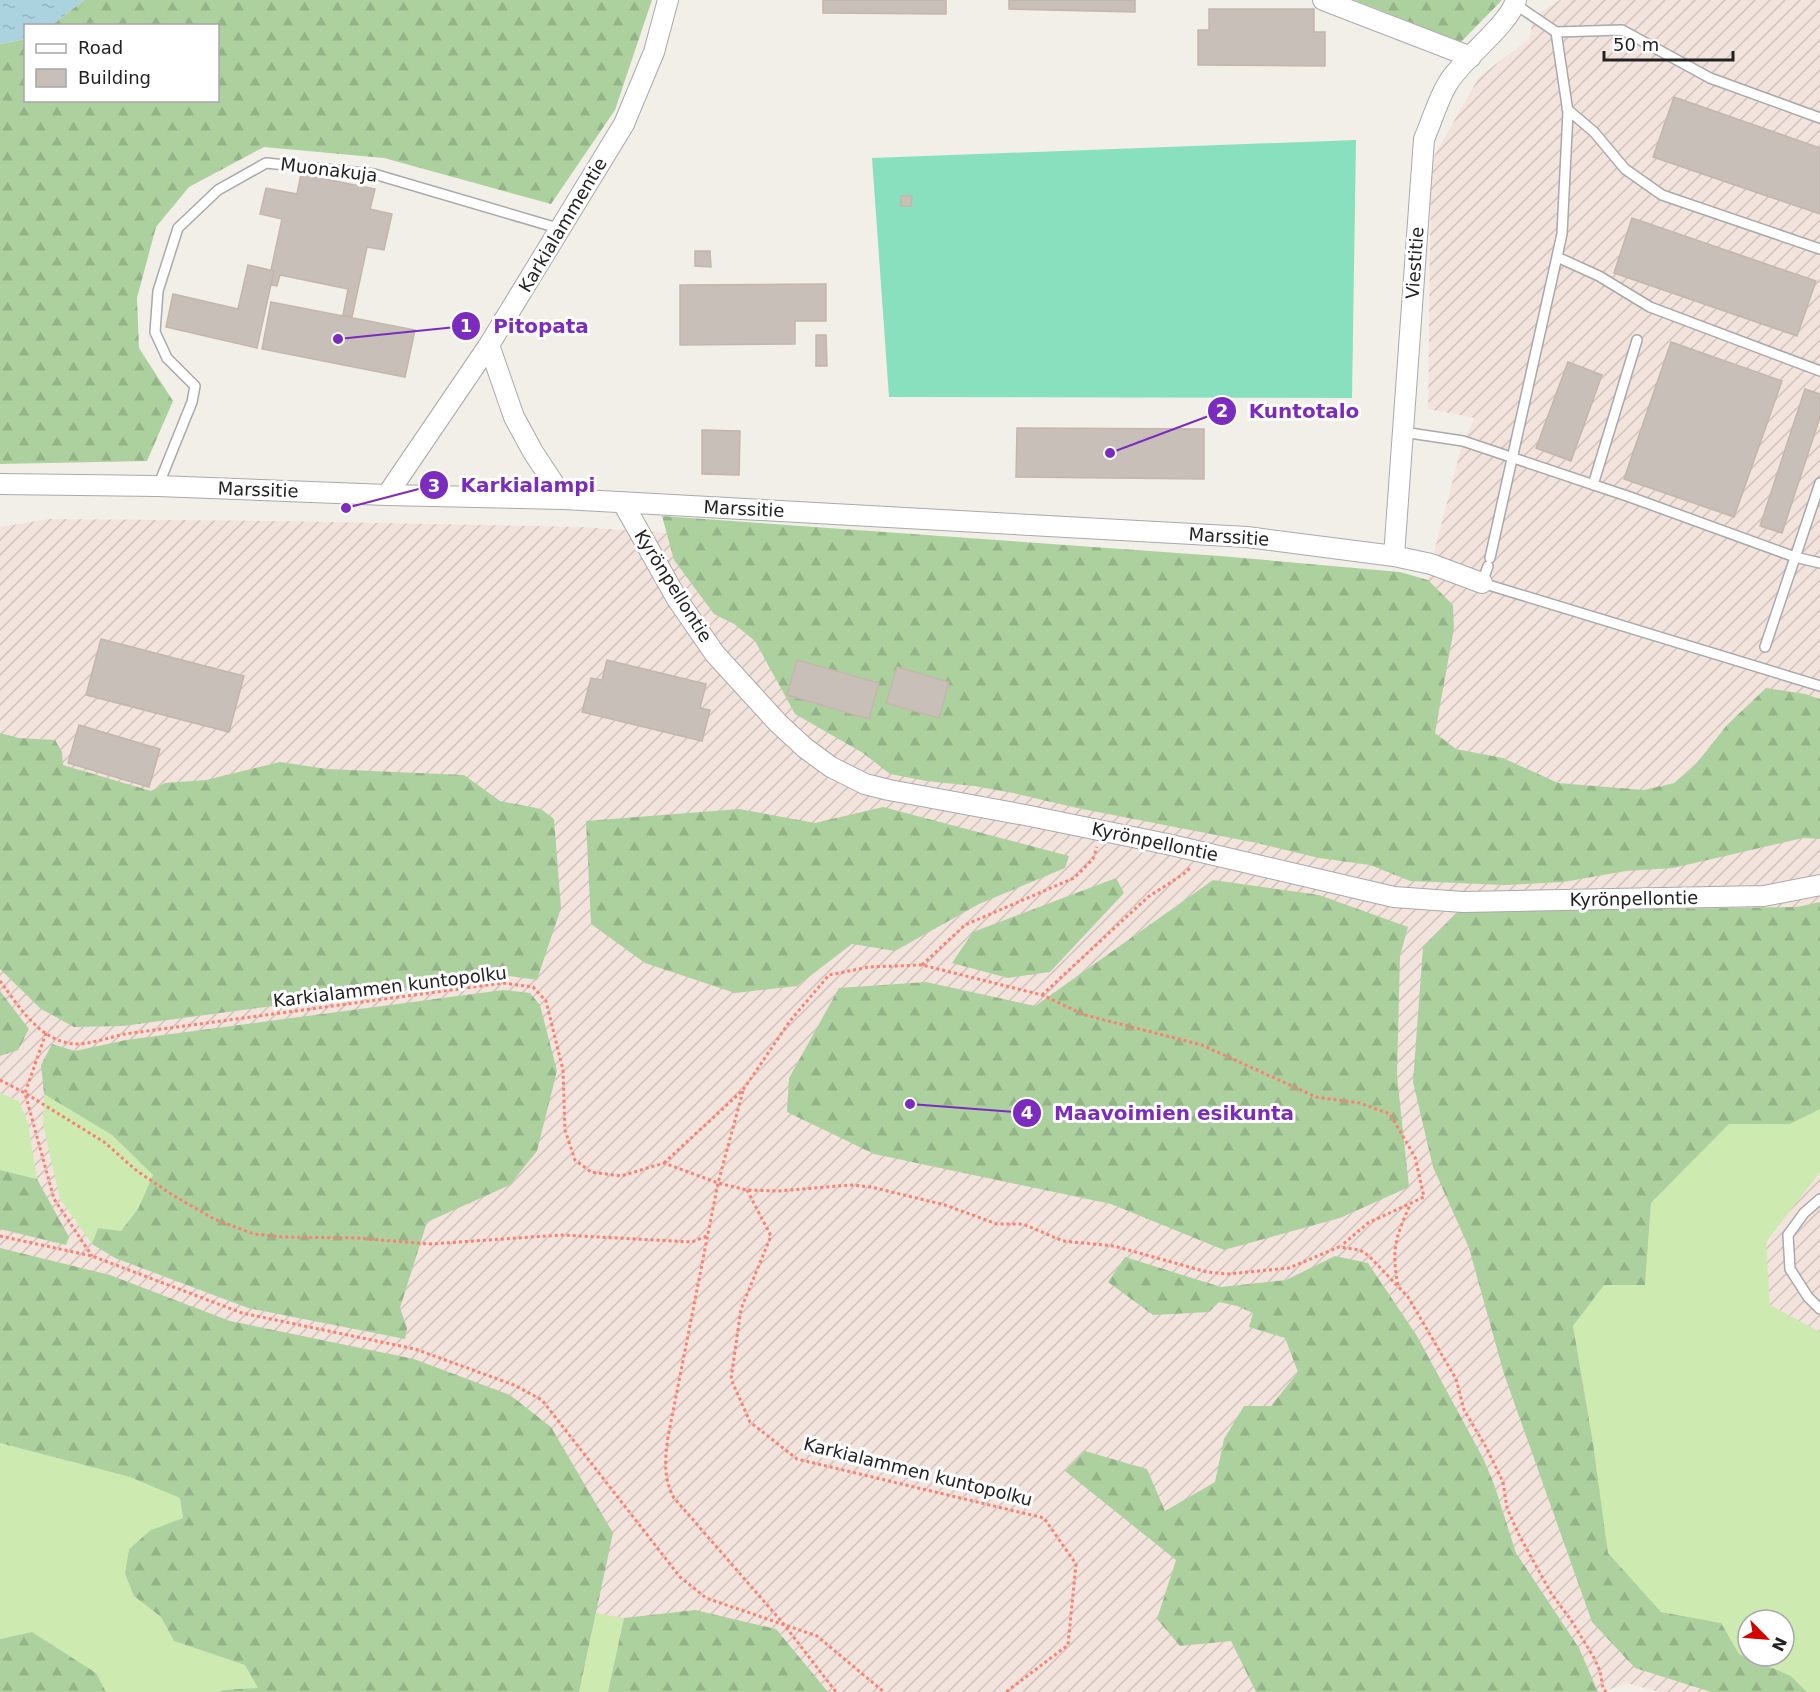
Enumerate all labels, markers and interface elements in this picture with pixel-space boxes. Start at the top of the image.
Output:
legend [24,24,219,102]
scale bar [1604,24,1733,62]
text: 50 m [1613,34,1659,55]
text: Road [78,37,123,58]
text: Building [78,67,151,88]
street label: Muonakuja [279,153,379,186]
street label: Karkialammentie [514,154,611,296]
street label: Viestitie [1401,226,1428,300]
callout: Pitopata [451,307,601,345]
text: Pitopata [493,314,589,338]
text: 1 [460,315,472,336]
callout: Kuntotalo [1207,392,1372,430]
text: Kuntotalo [1249,399,1359,423]
text: 2 [1216,400,1228,421]
callout: Karkialampi [419,466,608,504]
text: Karkialampi [461,473,595,497]
text: 3 [428,475,440,496]
street label: Marssitie [217,478,299,501]
street label: Marssitie [703,496,785,521]
street label: Marssitie [1188,523,1270,550]
street label: Kyrönpellontie [630,526,716,646]
street label: Kyrönpellontie [1090,818,1220,865]
street label: Kyrönpellontie [1569,887,1698,910]
street label: Karkialammen kuntopolku [272,962,508,1011]
callout: Maavoimien esikunta [1012,1094,1306,1132]
text: Maavoimien esikunta [1054,1101,1294,1125]
text: 4 [1021,1102,1033,1123]
street label: Karkialammen kuntopolku [801,1433,1035,1510]
north arrow [1736,1608,1796,1668]
text: N [1768,1634,1791,1654]

